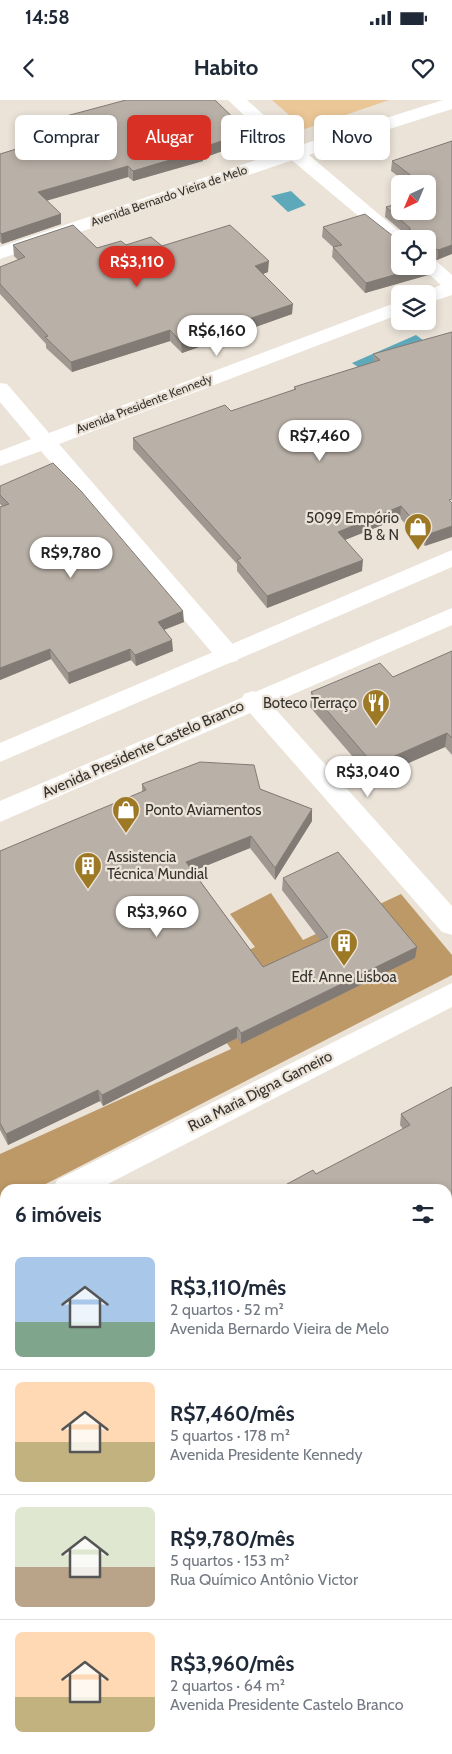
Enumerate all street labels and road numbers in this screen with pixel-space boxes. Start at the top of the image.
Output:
street label: Avenida Bernardo Vieira de Melo [89,162,249,229]
street label: Avenida Presidente Kennedy [74,371,214,436]
street label: Avenida Presidente Castelo Branco [39,696,247,802]
street label: Rua Maria Digna Gameiro [185,1047,335,1135]

